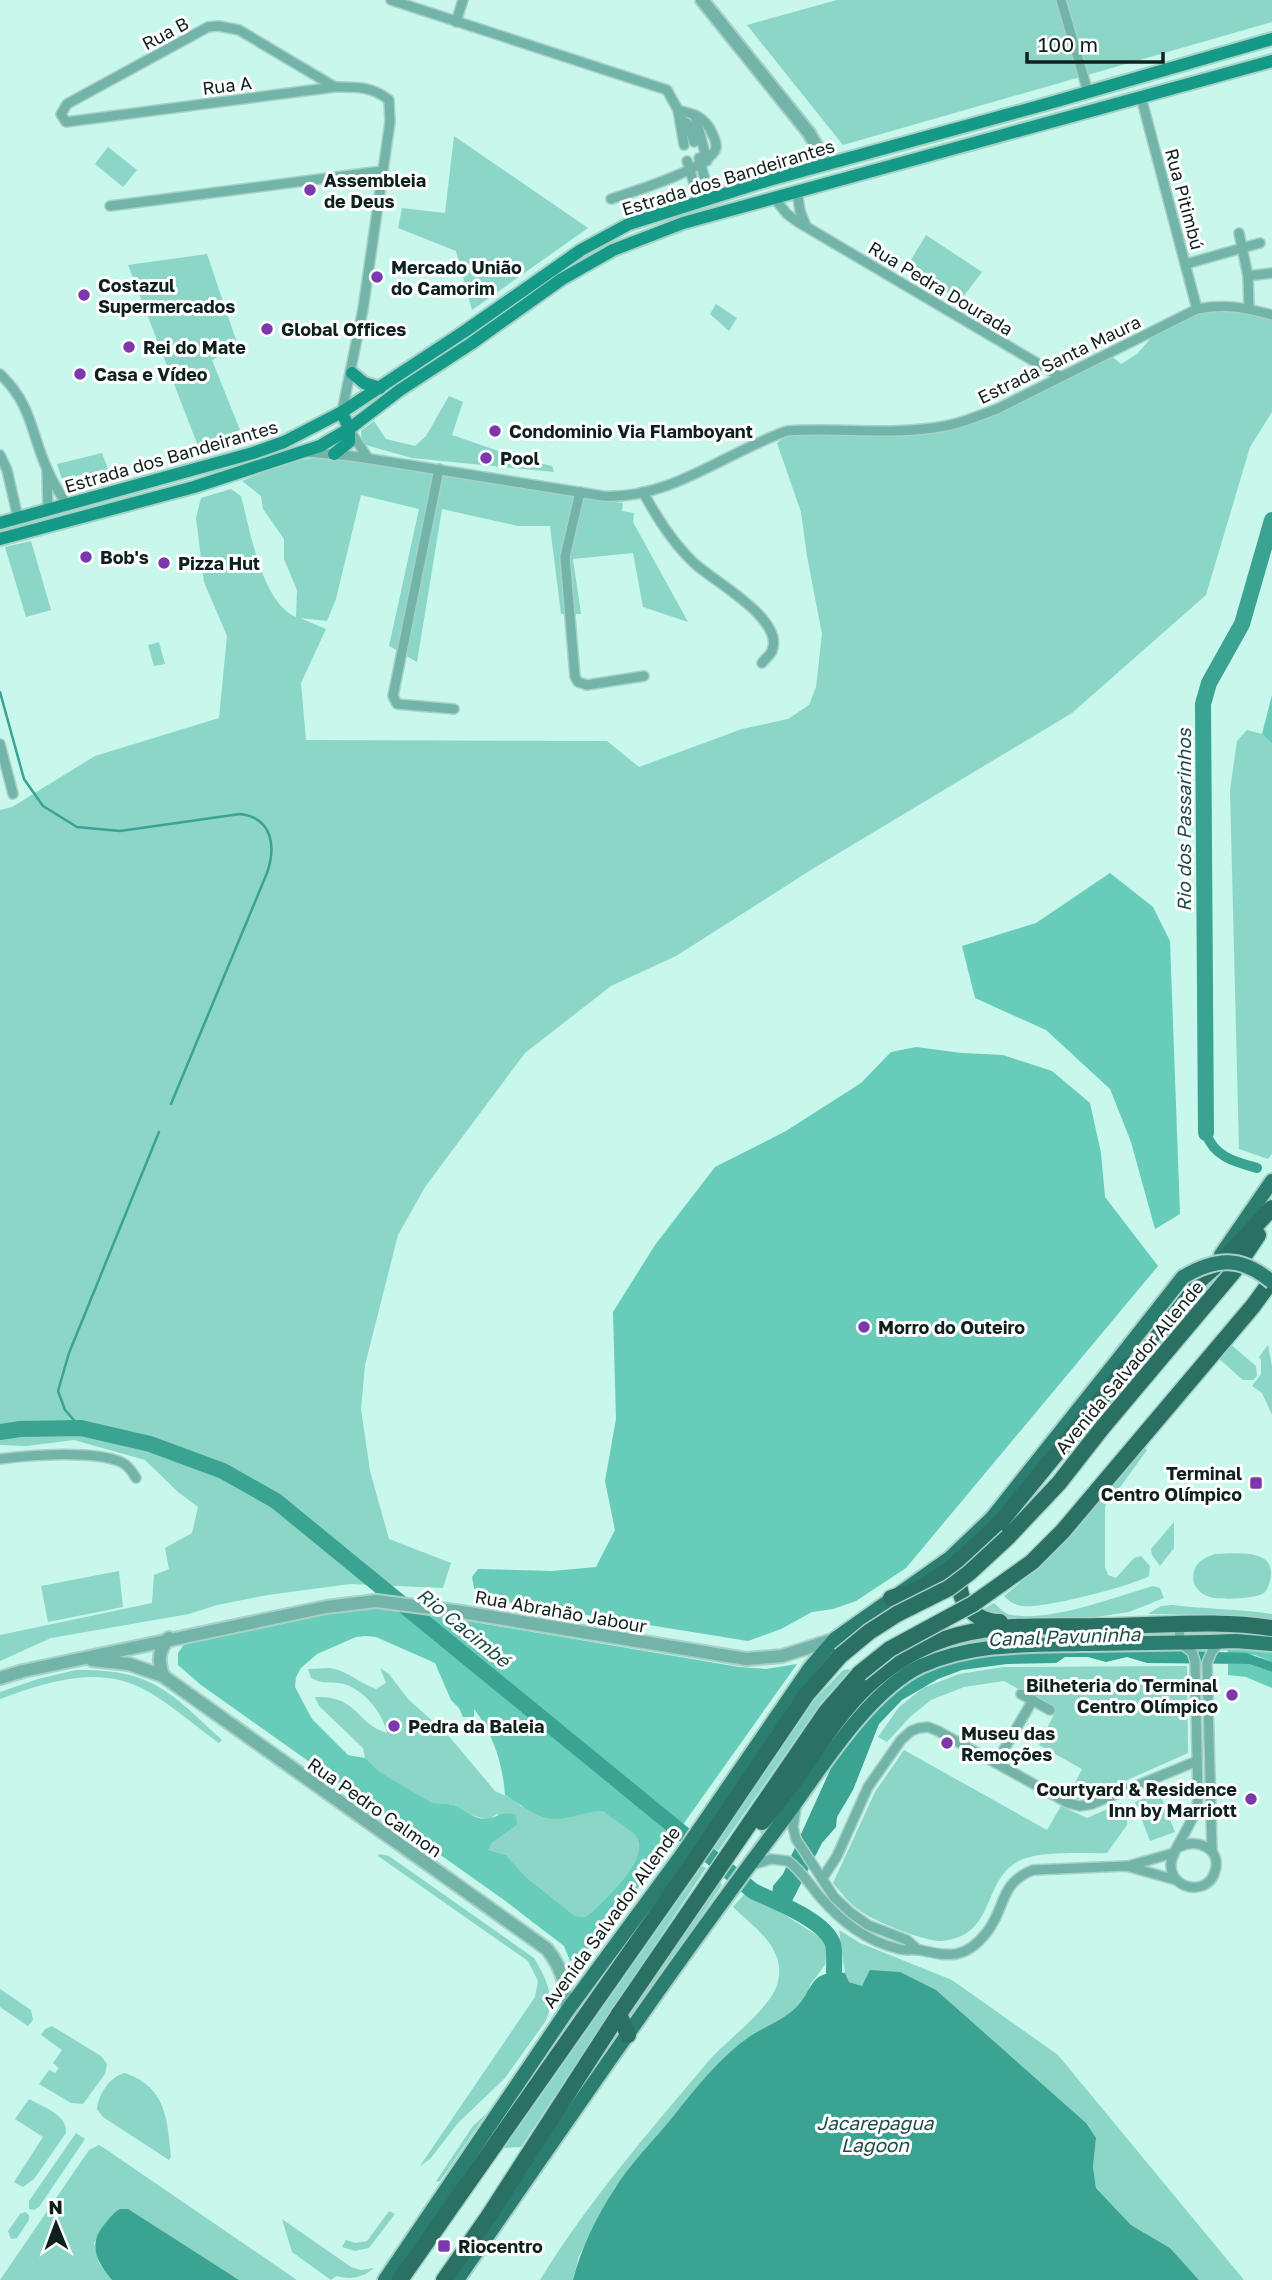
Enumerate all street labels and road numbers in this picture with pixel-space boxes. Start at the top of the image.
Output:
street label: Rua B [138,12,192,54]
street label: Rua A [201,71,253,99]
street label: Estrada dos Bandeirantes [619,134,837,220]
street label: Rua Pitimbú [1161,146,1209,252]
street label: Rua Pedra Dourada [865,236,1017,340]
street label: Estrada Santa Maura [974,310,1144,408]
street label: Estrada dos Bandeirantes [62,415,280,497]
street label: Avenida Salvador Allende [1050,1276,1208,1458]
street label: Rua Abrahão Jabour [473,1585,649,1637]
street label: Rua Pedro Calmon [304,1752,446,1862]
street label: Avenida Salvador Allende [538,1822,684,2012]

